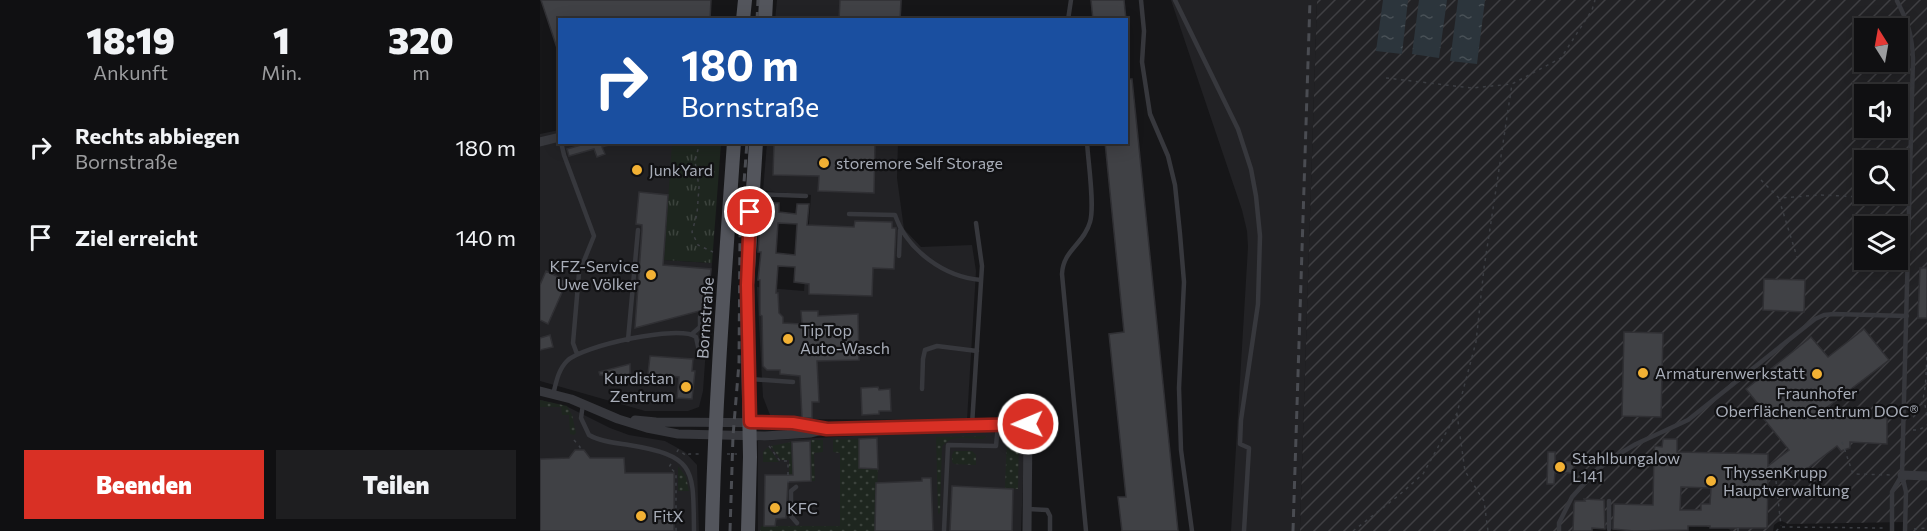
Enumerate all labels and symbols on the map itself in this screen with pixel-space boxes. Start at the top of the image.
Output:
north arrow [1854,18,1908,72]
place label: storemore Self Storage [836,153,1003,172]
marker: storemore Self Storage [817,156,831,170]
place label: JunkYard [649,160,713,179]
marker: JunkYard [630,163,644,177]
pin [724,186,775,237]
place label: KFZ-Service Uwe Völker [550,256,640,293]
marker: KFZ-Service Uwe Völker [644,268,658,282]
street label: Bornstraße [692,276,717,360]
place label: TipTop Auto-Wasch [800,320,890,357]
marker: TipTop Auto-Wasch [781,332,795,346]
place label: Armaturenwerkstatt [1655,363,1806,382]
marker: Armaturenwerkstatt [1636,366,1650,380]
marker: Fraunhofer OberflächenCentrum DOC® [1810,367,1824,381]
place label: Kurdistan Zentrum [604,368,674,405]
marker: Kurdistan Zentrum [679,380,693,394]
place label: Fraunhofer OberflächenCentrum DOC® [1715,383,1919,420]
position arrow [996,392,1060,456]
place label: Stahlbungalow L141 [1572,448,1680,485]
marker: Stahlbungalow L141 [1553,460,1567,474]
place label: ThyssenKrupp Hauptverwaltung [1723,462,1850,499]
marker: ThyssenKrupp Hauptverwaltung [1704,474,1718,488]
place label: KFC [787,498,818,517]
marker: KFC [768,501,782,515]
place label: FitX [653,506,684,525]
marker: FitX [634,509,648,523]

